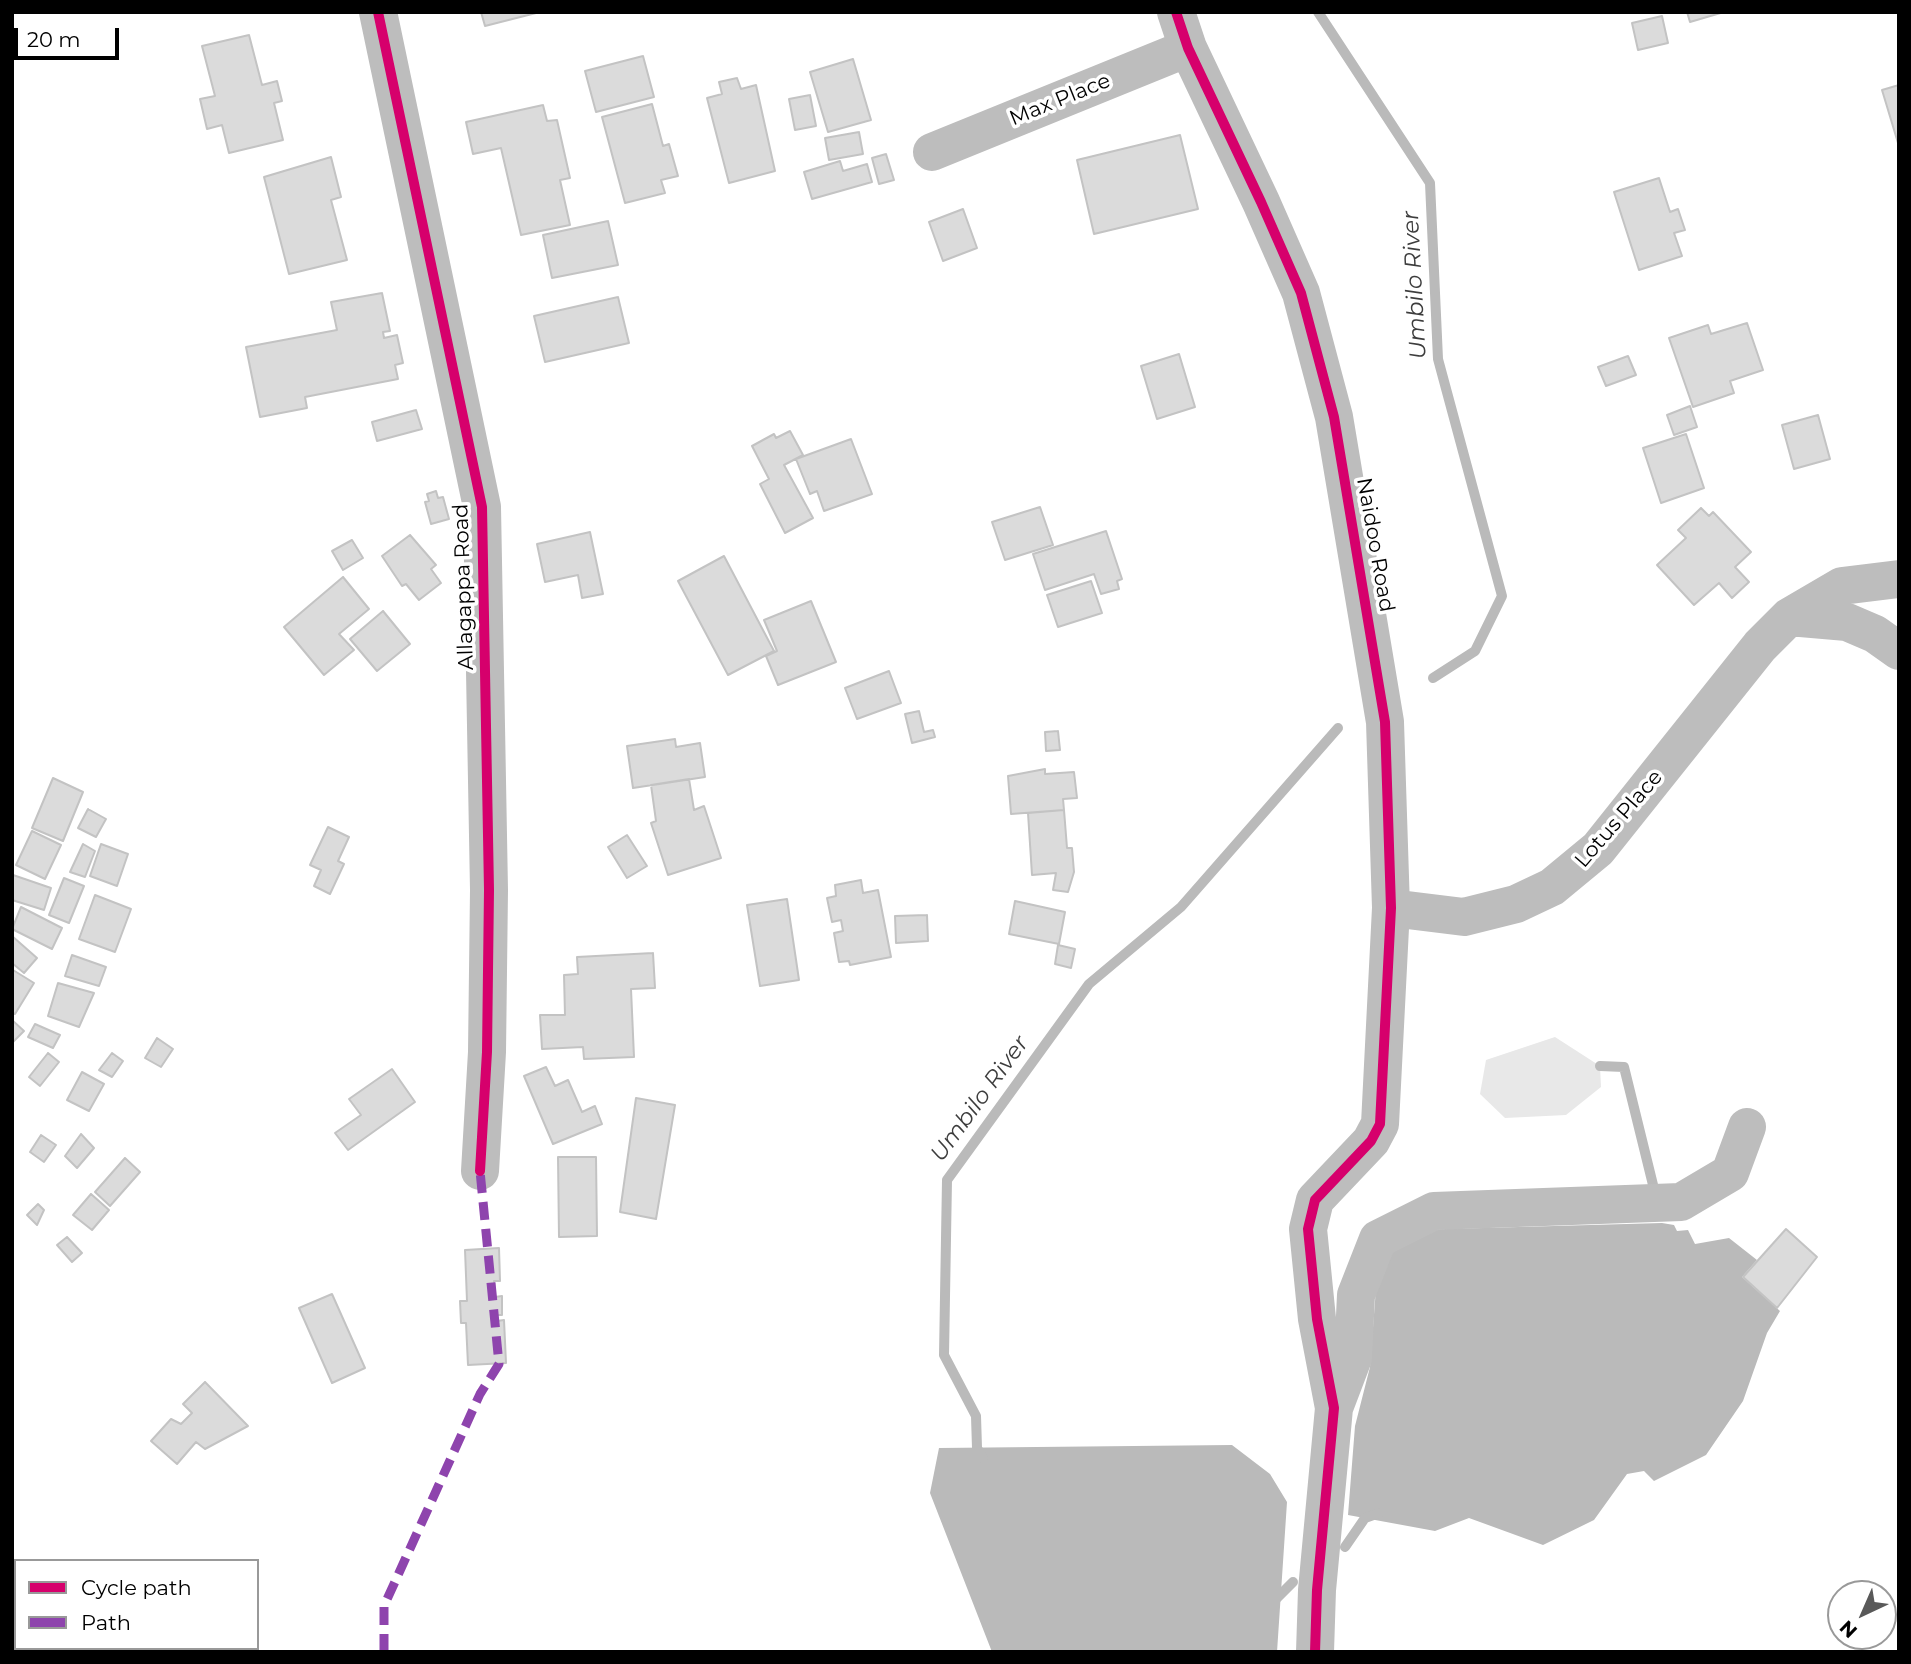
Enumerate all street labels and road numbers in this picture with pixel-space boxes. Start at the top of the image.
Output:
street label: Max Place [1006,68,1114,132]
street label: Naidoo Road [1351,476,1399,614]
street label: Allagappa Road [448,503,480,671]
street label: Lotus Place [1570,765,1668,873]

